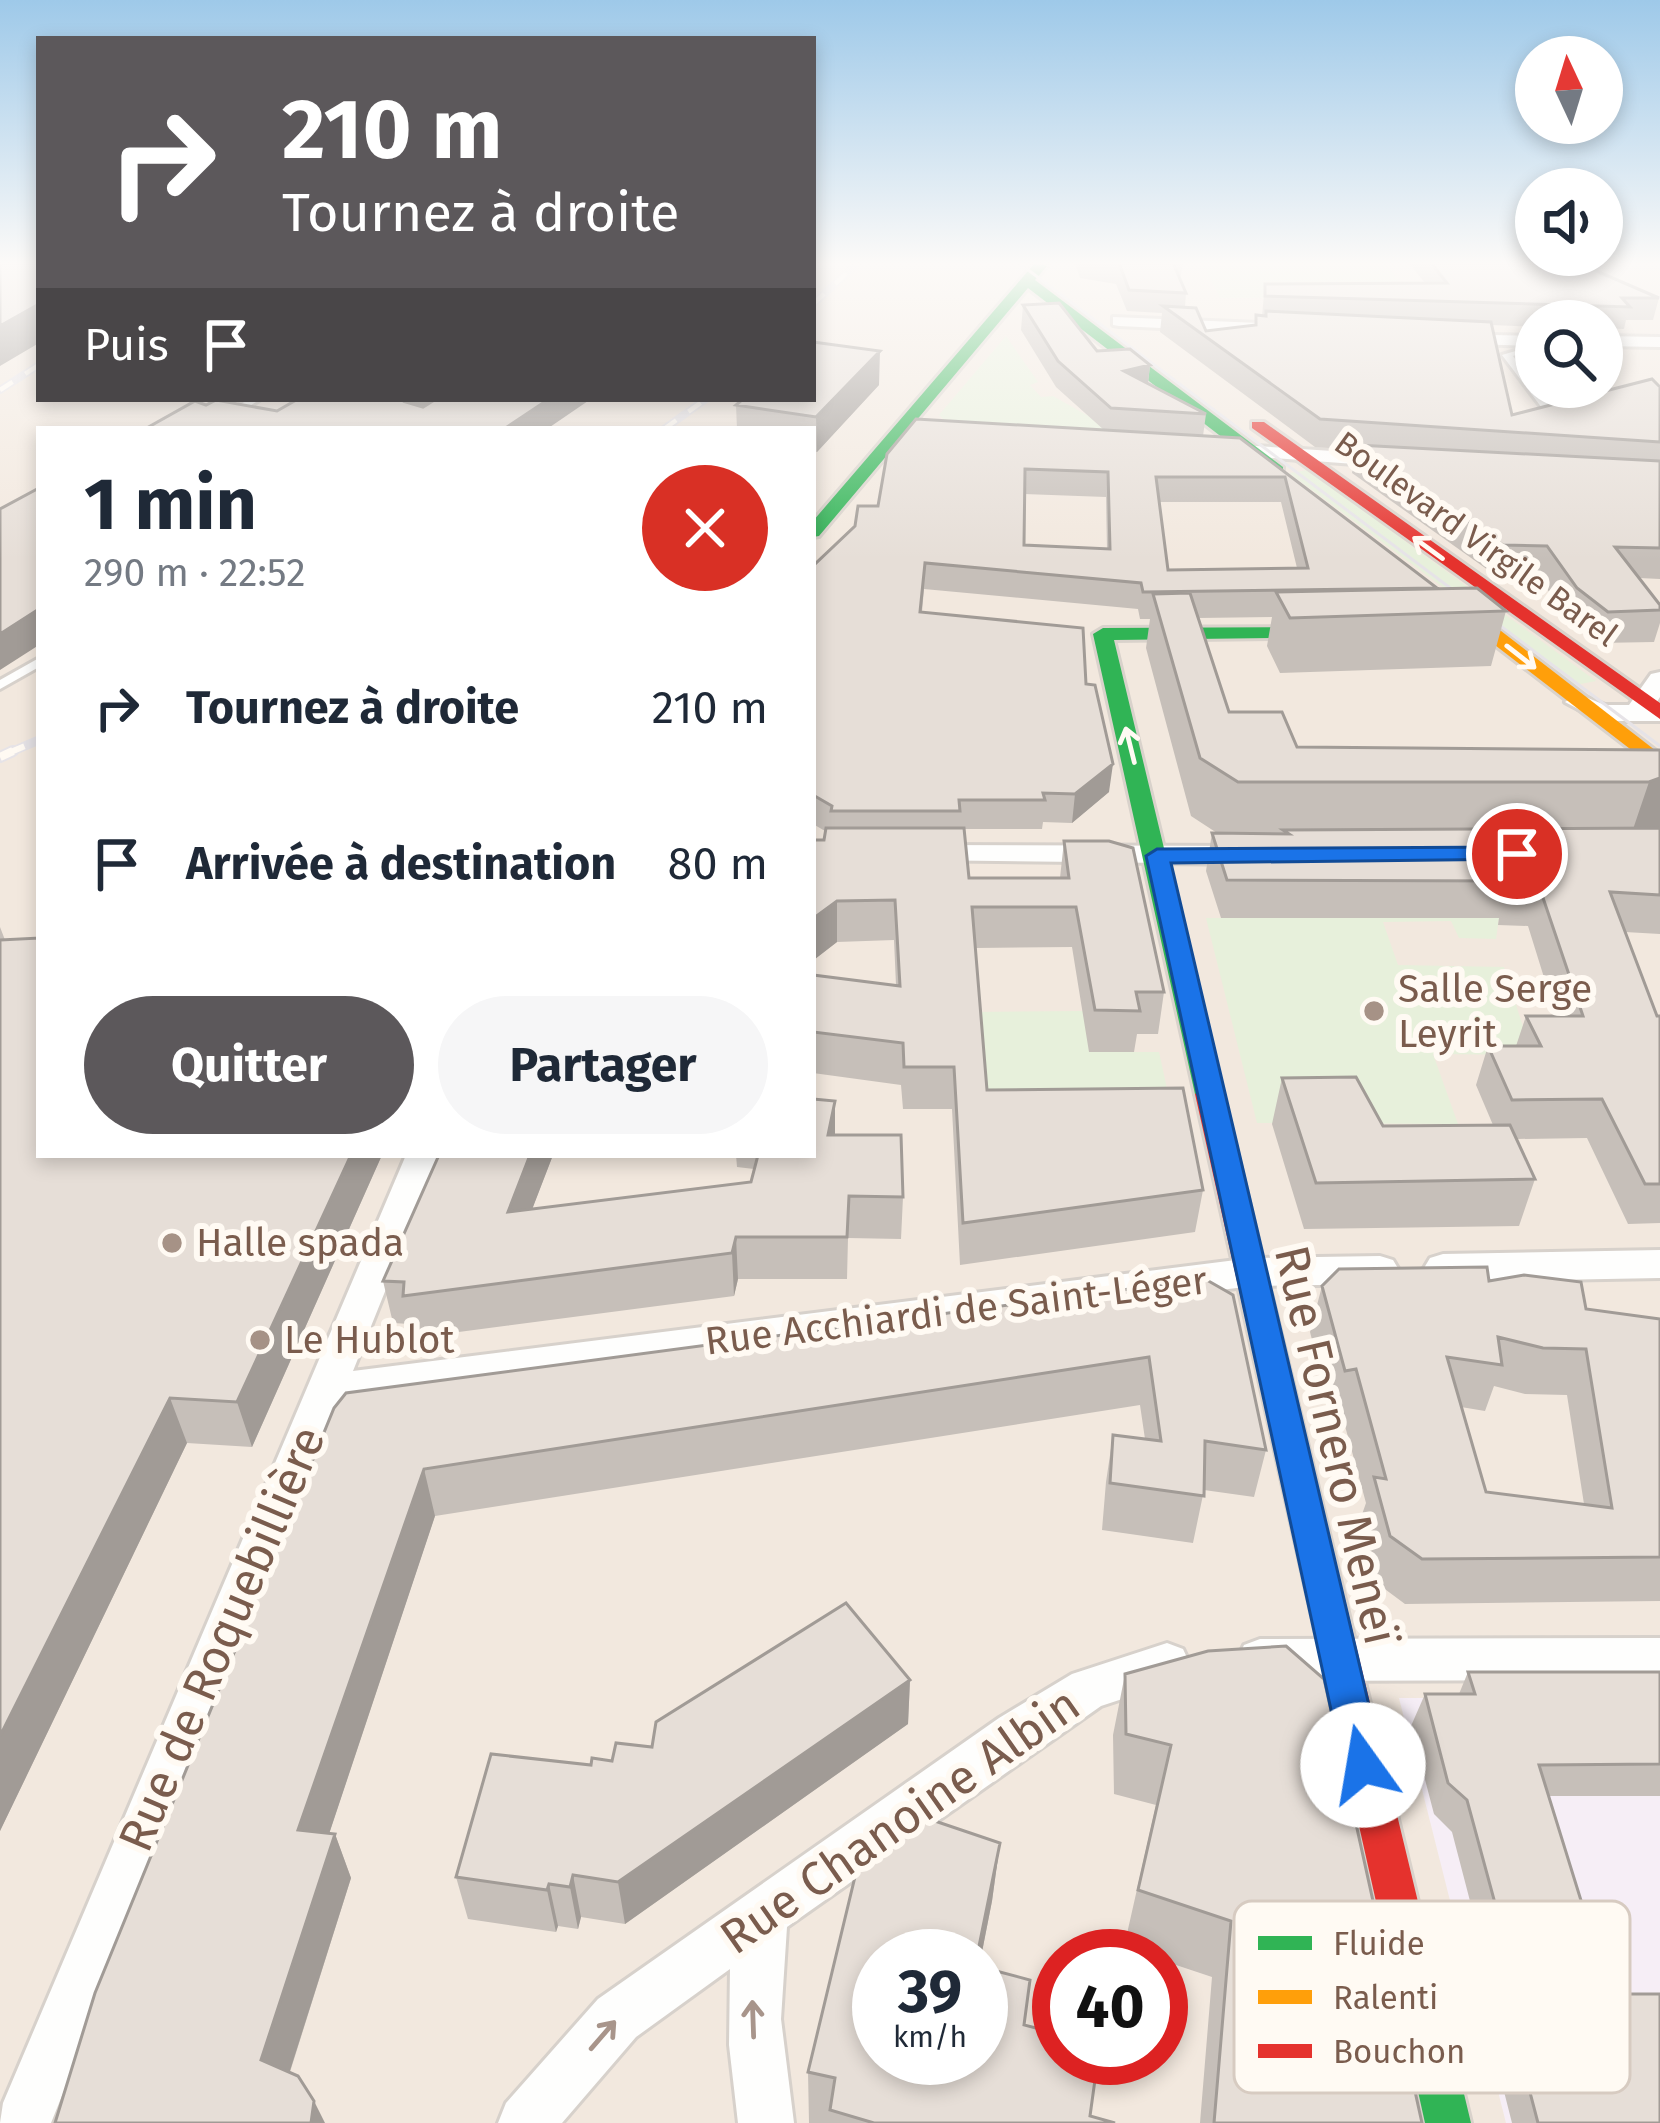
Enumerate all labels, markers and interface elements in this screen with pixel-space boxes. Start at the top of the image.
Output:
north arrow [1515,36,1623,144]
map controls [1515,36,1623,408]
text: 210 m [282,79,503,180]
icon: right [84,84,240,240]
button: sound [1515,168,1623,276]
text: Tournez à droite [282,181,679,245]
button: search [1515,300,1623,408]
icon: arrive [193,312,259,378]
text: Puis [84,318,169,372]
street label: Boulevard Virgile Barel [1327,423,1625,655]
text: 1 min [84,462,257,548]
button: close [642,465,768,591]
one-way arrow [1412,536,1445,562]
text: 290 m · 22:52 [84,550,305,596]
one-way arrow [1504,643,1536,670]
icon: right [84,675,150,741]
text: Tournez à droite [186,681,519,735]
text: 210 m [652,681,768,735]
one-way arrow [1118,727,1140,765]
pin [1466,803,1568,905]
icon: arrive [1484,821,1550,887]
icon: arrive [84,831,150,897]
text: Arrivée à destination [186,837,616,891]
text: 80 m [668,837,768,891]
place label: Salle Serge Leyrit [1398,966,1592,1057]
button: Quitter [84,996,414,1134]
button: Partager [438,996,768,1134]
marker: Salle Serge Leyrit [1361,998,1387,1024]
place label: Halle spada [196,1220,404,1266]
marker: Halle spada [159,1230,185,1256]
street label: Rue Fornero Meneï [1262,1240,1410,1652]
street label: Rue Acchiardi de Saint-Léger [702,1257,1210,1365]
place label: Le Hublot [284,1317,455,1363]
marker: Le Hublot [247,1327,273,1353]
street label: Rue de Roquebillière [106,1418,338,1860]
street label: Rue Chanoine Albin [709,1675,1091,1967]
position arrow [1300,1702,1426,1828]
legend [1234,1901,1630,2093]
text: Fluide [1333,1924,1425,1964]
speed limit sign: 40 [1032,1929,1188,2085]
text: 39 [898,1956,962,2028]
text: Ralenti [1333,1978,1438,2018]
one-way arrow [741,2000,764,2039]
text: km/h [893,2019,967,2055]
one-way arrow [589,2020,616,2050]
text: Bouchon [1333,2032,1465,2072]

